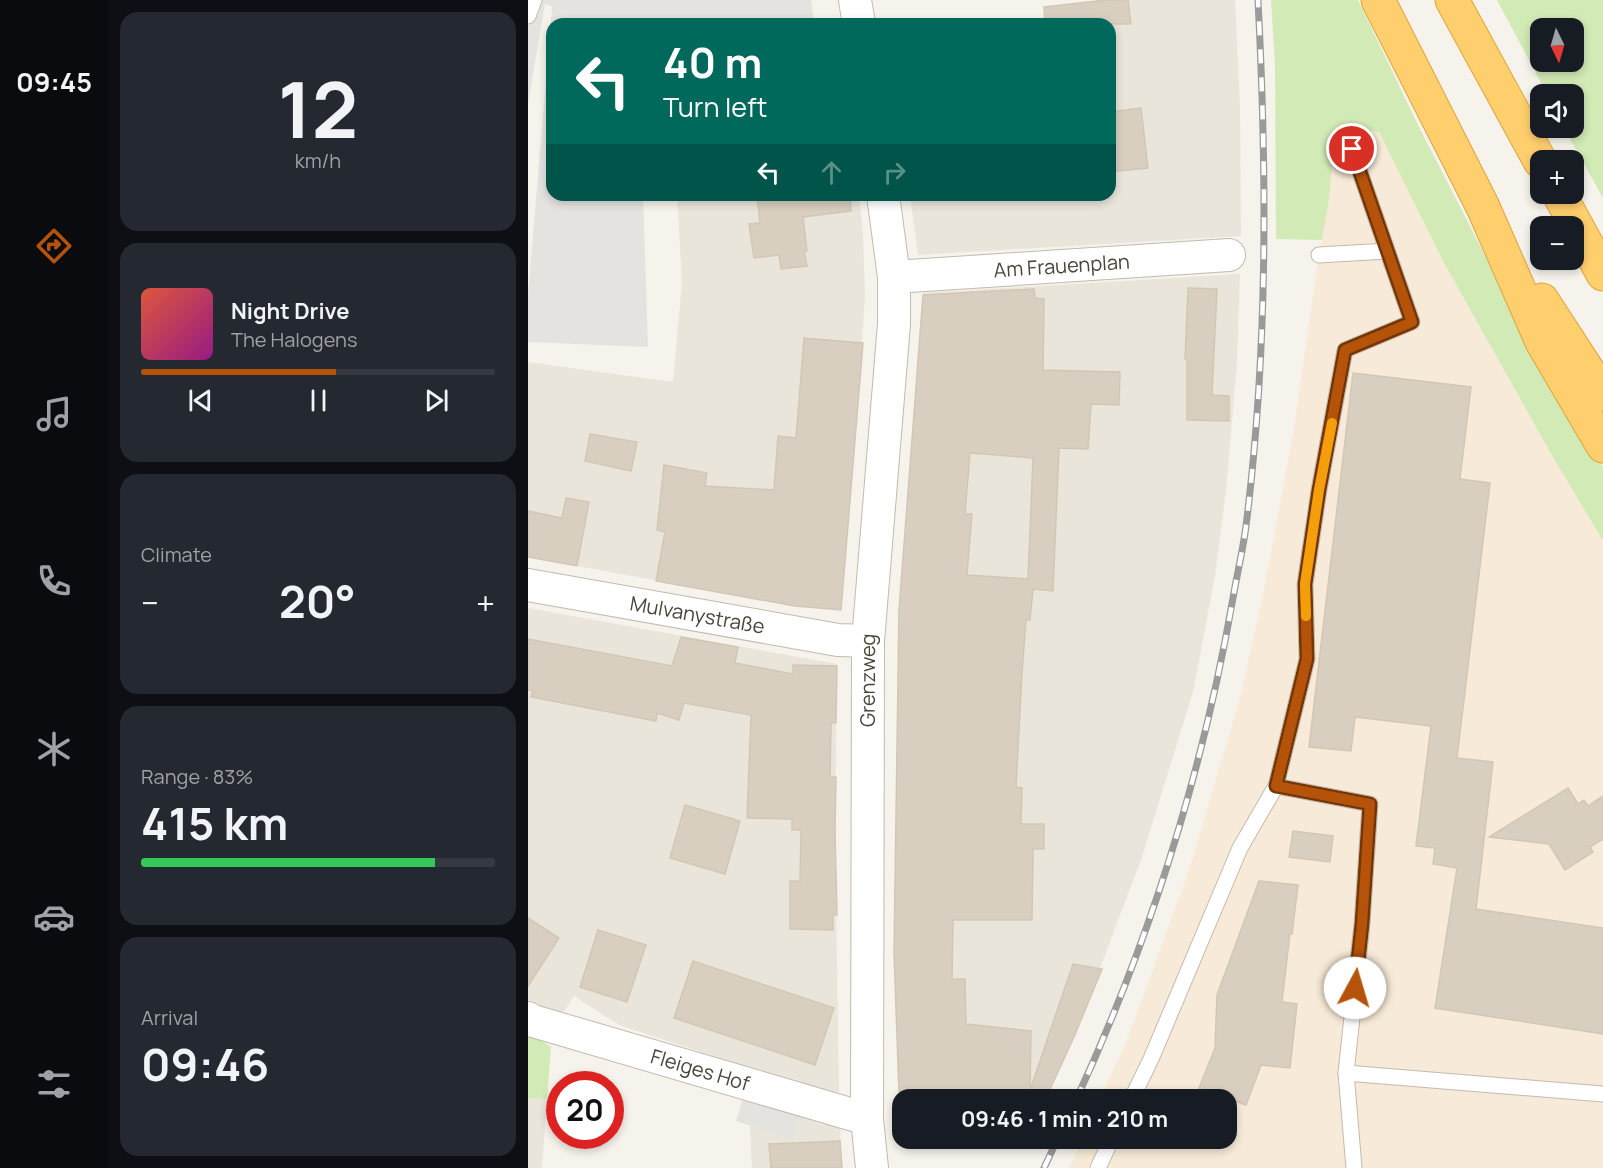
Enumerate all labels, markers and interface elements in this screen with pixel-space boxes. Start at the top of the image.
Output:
north arrow [1530,18,1584,72]
map controls [1530,18,1584,270]
text: 40 m [663,33,762,91]
icon: left [564,42,642,120]
text: 12 [278,55,358,161]
text: 09:45 [16,63,92,100]
button: sound [1530,84,1584,138]
text: Turn left [663,88,767,125]
pin [1326,123,1377,174]
icon: arrive [1335,132,1368,165]
text: km/h [295,147,341,174]
button: + [1530,150,1584,204]
icon: left [752,156,785,189]
icon: ahead [815,156,848,189]
icon: right [878,156,911,189]
button: − [1530,216,1584,270]
icon: directions [33,225,75,267]
street label: Am Frauenplan [993,248,1131,283]
text: Night Drive [231,296,350,326]
text: The Halogens [231,326,357,353]
icon: previous [184,384,217,417]
icon: pause [302,384,335,417]
icon: next [420,384,453,417]
icon: music [33,393,75,435]
text: Climate [141,541,212,568]
icon: phone [33,560,75,602]
text: 20° [279,570,356,632]
text: − [141,580,159,625]
text: + [476,580,495,625]
street label: Mulvanystraße [628,589,767,640]
street label: Grenzweg [854,632,882,727]
icon: climate [33,728,75,770]
text: Range · 83% [141,763,253,790]
text: 415 km [141,792,288,854]
icon: car [33,896,75,938]
position arrow [1323,956,1387,1020]
text: Arrival [141,1004,198,1031]
text: 09:46 [141,1033,269,1095]
street label: Fleiges Hof [648,1042,753,1097]
icon: filters [33,1063,75,1105]
speed limit sign: 20 [546,1071,624,1149]
text: 09:46 · 1 min · 210 m [961,1104,1168,1134]

